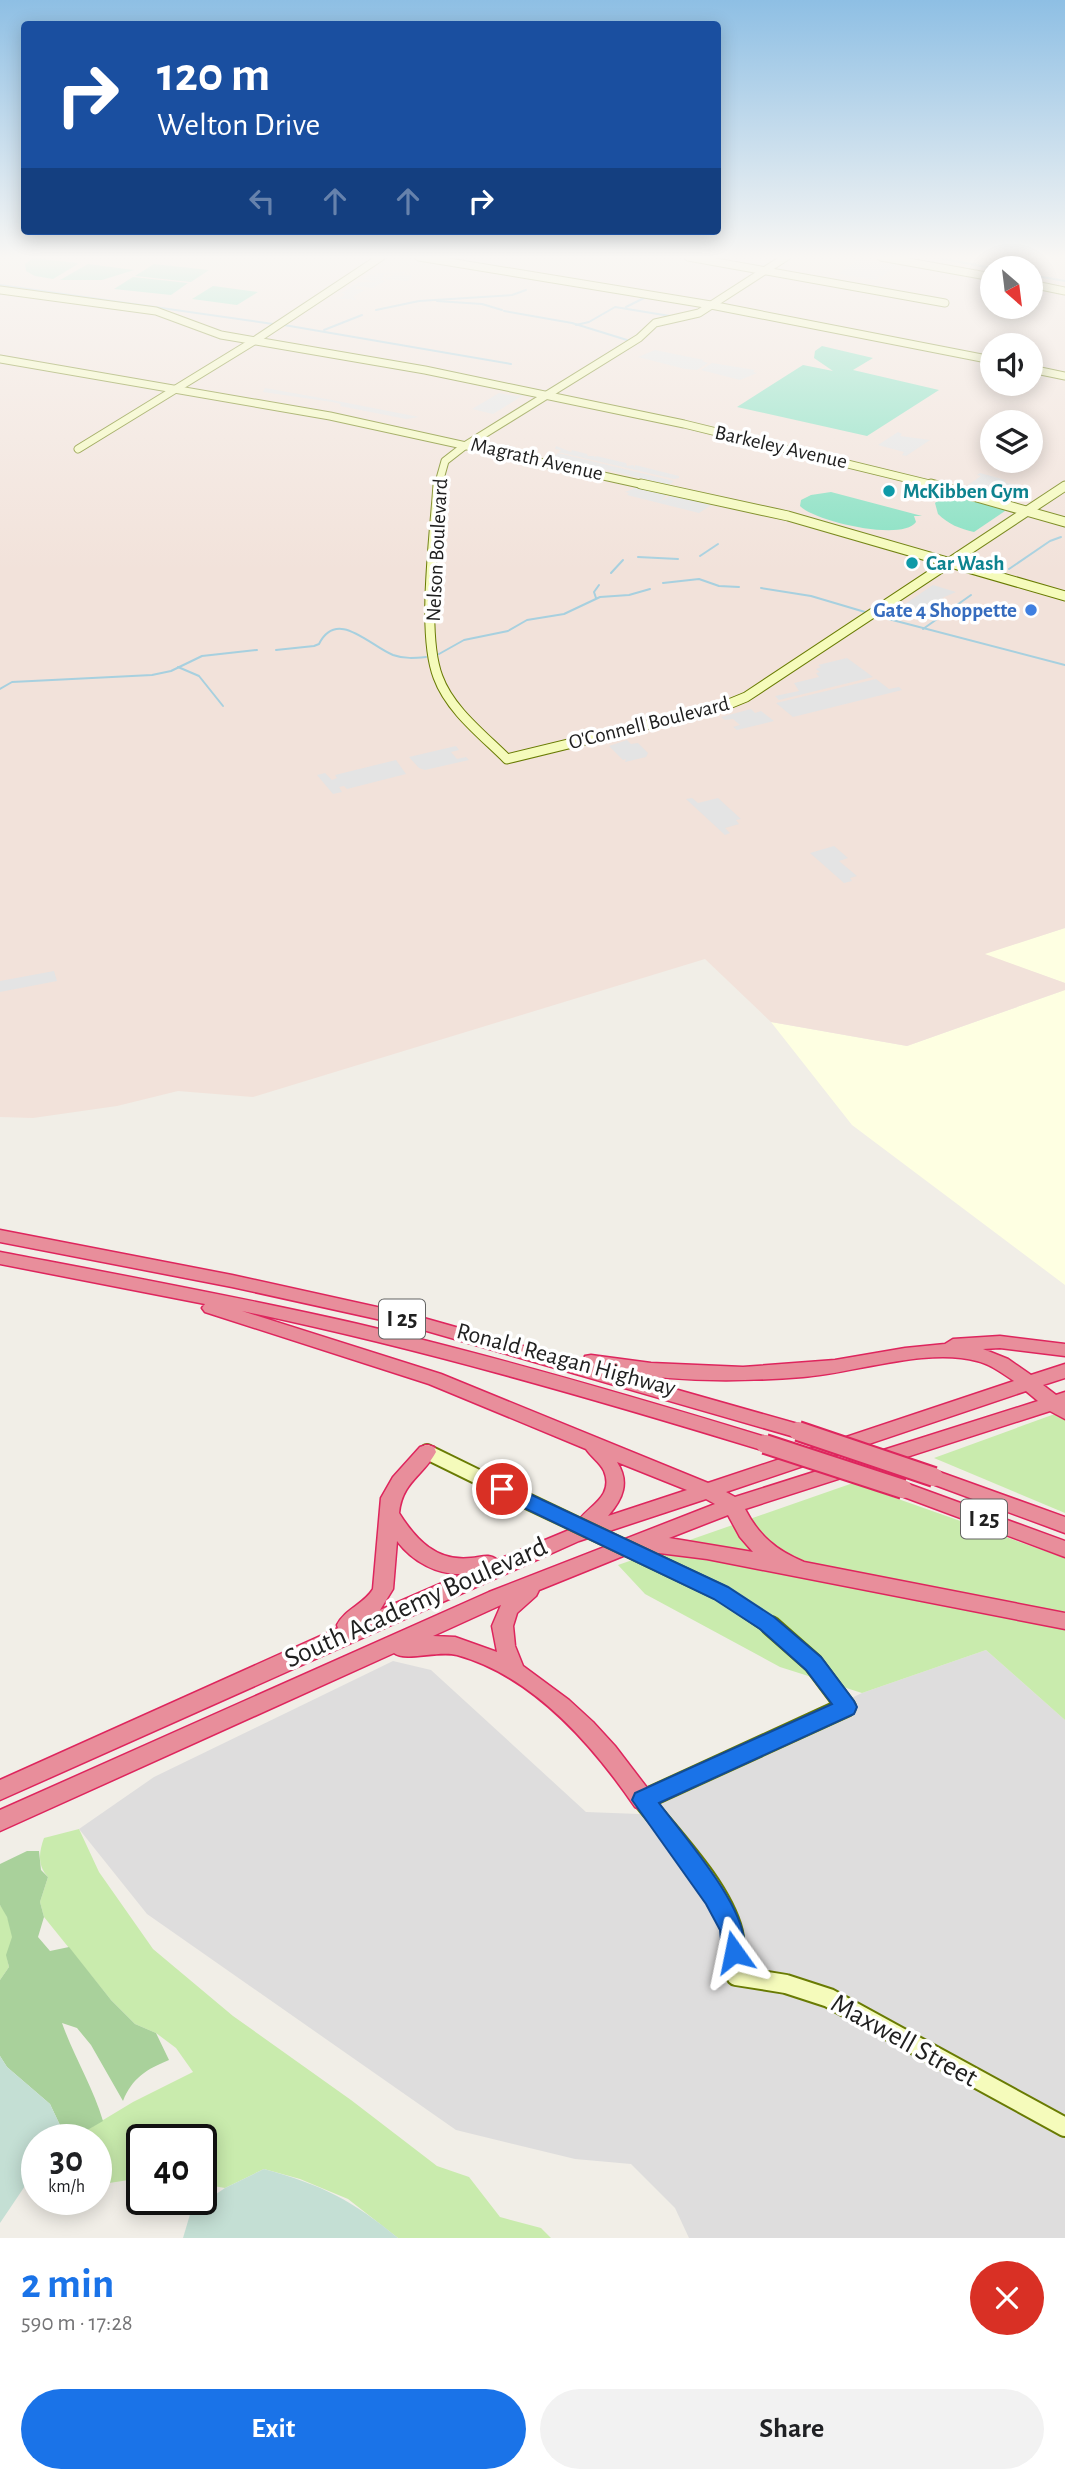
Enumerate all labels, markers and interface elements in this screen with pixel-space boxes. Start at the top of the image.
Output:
icon: right [42,49,133,140]
text: 120 m [157,51,270,100]
text: Welton Drive [157,109,320,141]
icon: left [243,182,281,220]
icon: ahead [316,182,354,220]
icon: ahead [389,182,427,220]
icon: right [462,182,500,220]
north arrow [980,256,1043,318]
map controls [980,256,1043,473]
button: sound [980,333,1043,396]
button: layers [980,410,1043,473]
street label: Barkeley Avenue [713,422,849,472]
street label: Magrath Avenue [469,434,605,484]
street label: Nelson Boulevard [423,478,451,622]
place label: McKibben Gym [903,481,1029,502]
marker: McKibben Gym [881,483,897,499]
place label: Car Wash [926,553,1004,574]
marker: Car Wash [904,555,920,571]
place label: Gate 4 Shoppette [873,600,1017,621]
marker: Gate 4 Shoppette [1023,602,1039,618]
street label: O'Connell Boulevard [567,693,731,753]
road number: I 25 [379,1300,425,1338]
street label: Ronald Reagan Highway [454,1319,678,1401]
pin [472,1459,532,1519]
icon: arrive [483,1470,521,1508]
road number: I 25 [961,1500,1007,1538]
street label: South Academy Boulevard [281,1532,551,1674]
position arrow [697,1915,771,1989]
street label: Maxwell Street [826,1989,982,2093]
speed limit sign: 40 [126,2124,217,2215]
text: 30 [50,2143,83,2178]
text: km/h [48,2178,85,2196]
button: close [970,2261,1044,2335]
text: 2 min [21,2263,114,2305]
text: 590 m · 17:28 [21,2312,133,2335]
button: Exit [21,2389,526,2469]
button: Share [540,2389,1044,2469]

